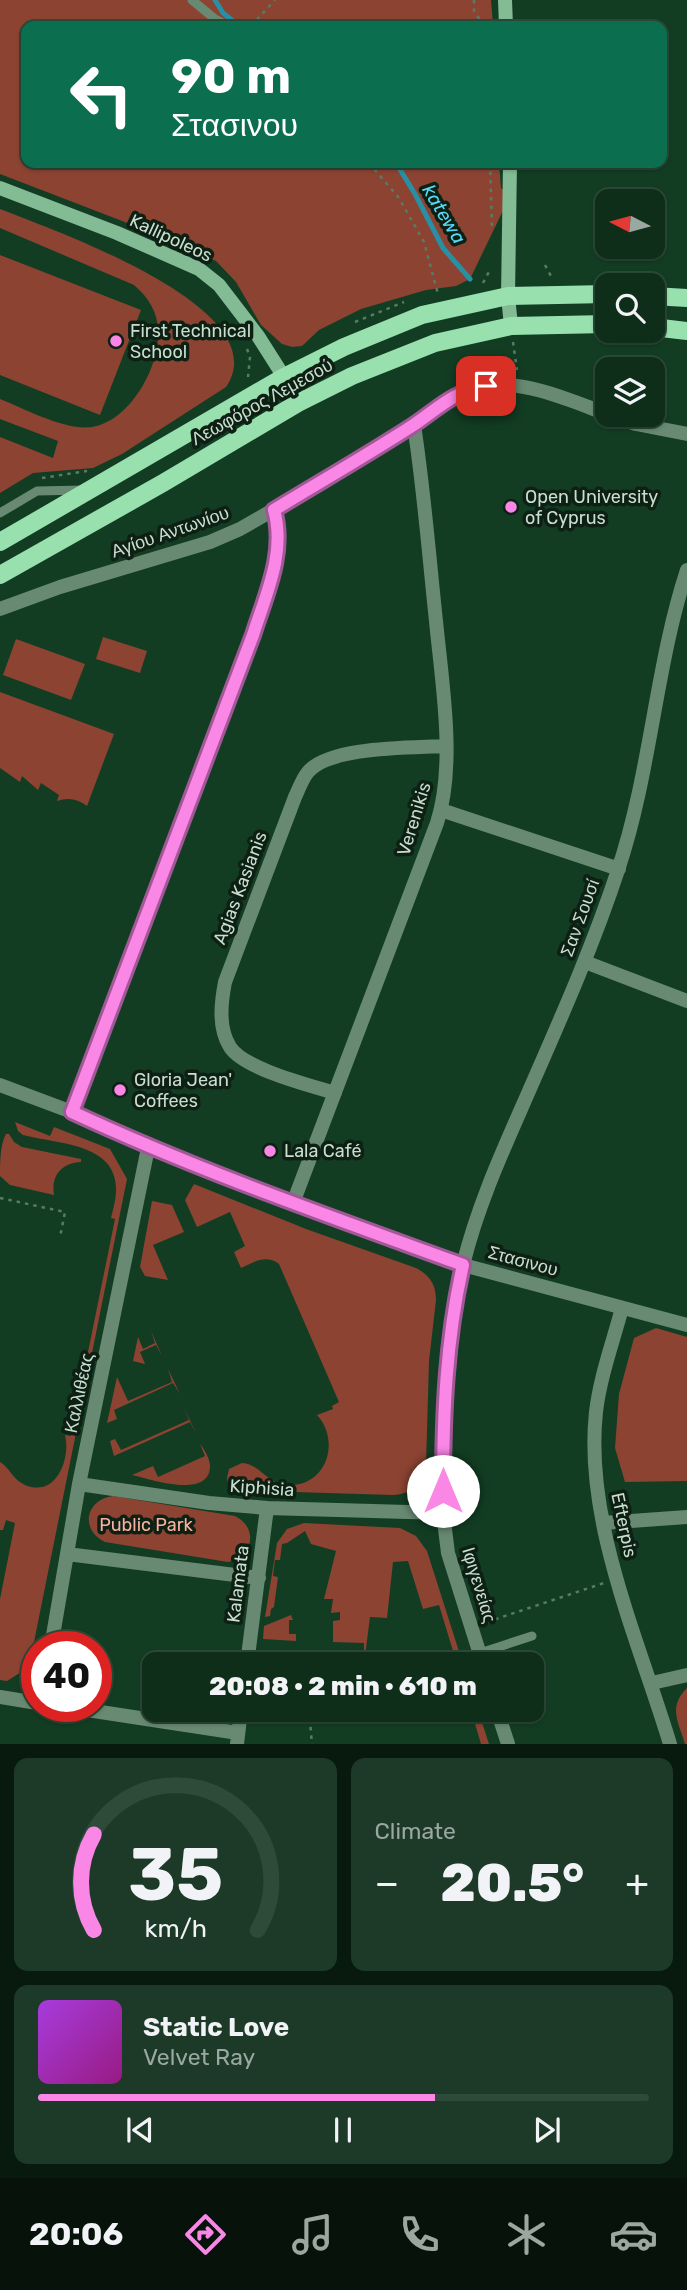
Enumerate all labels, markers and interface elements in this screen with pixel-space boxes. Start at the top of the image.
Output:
text: 90 m [171,47,291,105]
icon: left [56,49,147,140]
text: Στασινου [171,106,298,144]
water label: katewa [417,180,471,248]
north arrow [595,189,665,259]
map controls [595,189,665,427]
street label: Kallipoleos [126,209,216,267]
button: search [595,273,665,343]
place label: First Technical School [130,320,251,363]
marker: First Technical School [108,333,124,349]
street label: Λεωφόρος Λεμεσού [187,354,337,450]
pin [456,356,516,416]
button: layers [595,357,665,427]
icon: arrive [467,367,505,405]
place label: Open University of Cyprus [525,486,658,529]
marker: Open University of Cyprus [503,499,519,515]
street label: Αγίου Αντωνίου [108,502,232,562]
street label: Verenikis [392,780,436,858]
street label: Agias Kasianis [208,828,272,948]
street label: Σαν Σουσί [556,876,604,960]
place label: Gloria Jean' Coffees [134,1069,232,1112]
marker: Gloria Jean' Coffees [112,1082,128,1098]
place label: Lala Café [284,1140,361,1162]
marker: Lala Café [262,1143,278,1159]
street label: Στασινου [486,1241,560,1281]
street label: Καλλιθέας [60,1351,98,1435]
position arrow [406,1454,480,1528]
street label: Kiphisia [229,1475,295,1501]
street label: Efterpis [606,1490,642,1560]
park label: Public Park [99,1514,194,1536]
street label: Kalamata [222,1544,254,1624]
street label: Ιφιγενείας [457,1545,501,1626]
speed limit sign: 40 [21,1631,112,1722]
text: 20:08 · 2 min · 610 m [209,1671,477,1702]
text: Climate [375,1817,456,1845]
text: 35 [128,1833,223,1919]
text: 20.5° [441,1852,584,1914]
text: − [375,1860,399,1906]
text: + [625,1860,649,1906]
text: km/h [144,1914,206,1943]
text: Static Love [143,2012,289,2043]
text: Velvet Ray [143,2043,255,2071]
icon: previous [121,2111,159,2149]
icon: pause [324,2111,362,2149]
icon: next [528,2111,566,2149]
icon: directions [181,2210,230,2259]
icon: music [288,2210,337,2259]
icon: phone [395,2210,444,2259]
icon: climate [502,2210,551,2259]
icon: car [609,2210,658,2259]
text: 20:06 [29,2215,123,2253]

